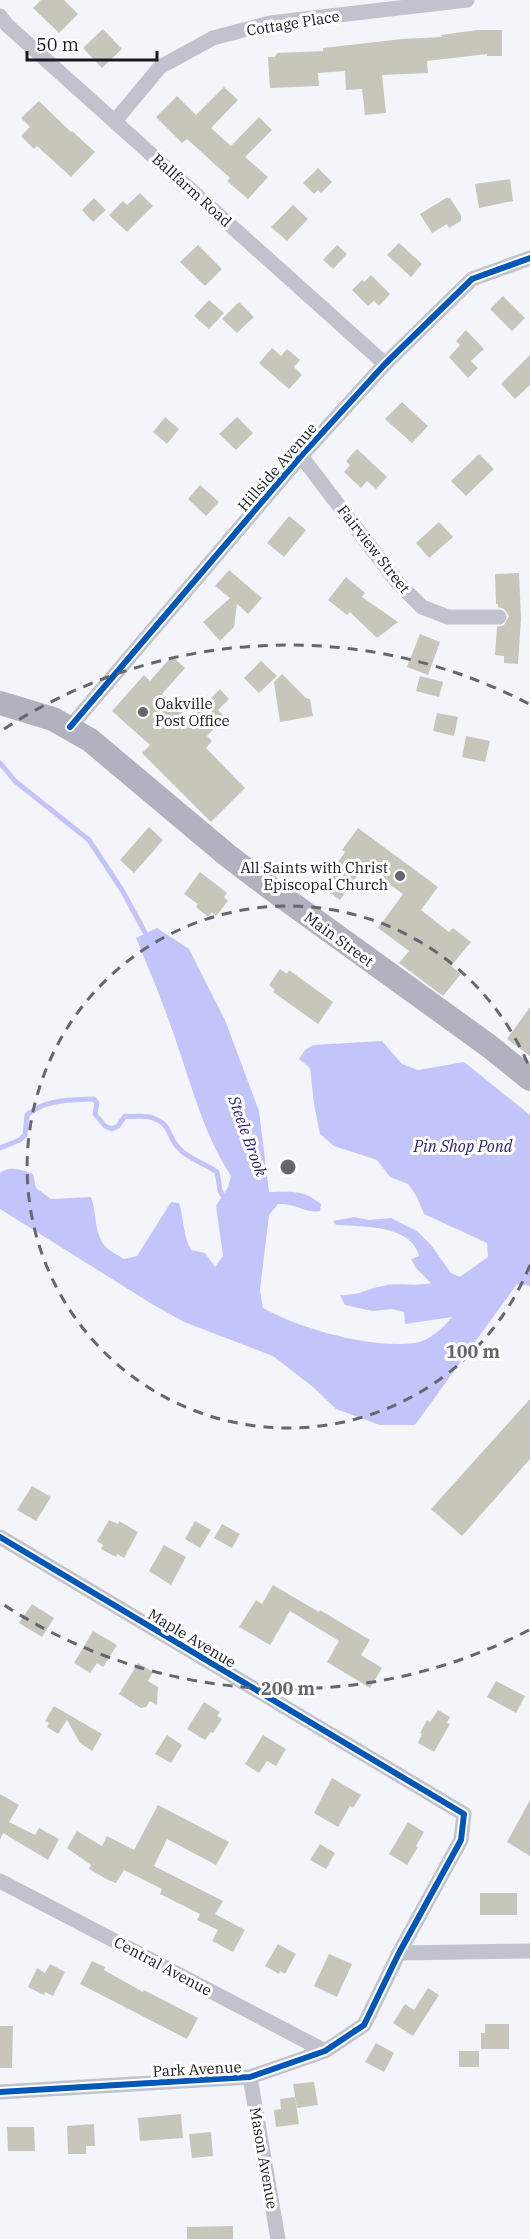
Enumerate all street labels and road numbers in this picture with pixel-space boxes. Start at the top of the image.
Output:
street label: Cottage Place [245,6,341,40]
street label: Ballfarm Road [148,149,236,231]
street label: Hillside Avenue [233,419,321,515]
street label: Fairview Street [334,501,414,597]
street label: Main Street [301,907,377,971]
street label: Maple Avenue [145,1604,239,1672]
street label: Central Avenue [111,1932,215,2000]
street label: Park Avenue [152,2057,242,2081]
street label: Mason Avenue [246,2106,282,2210]

